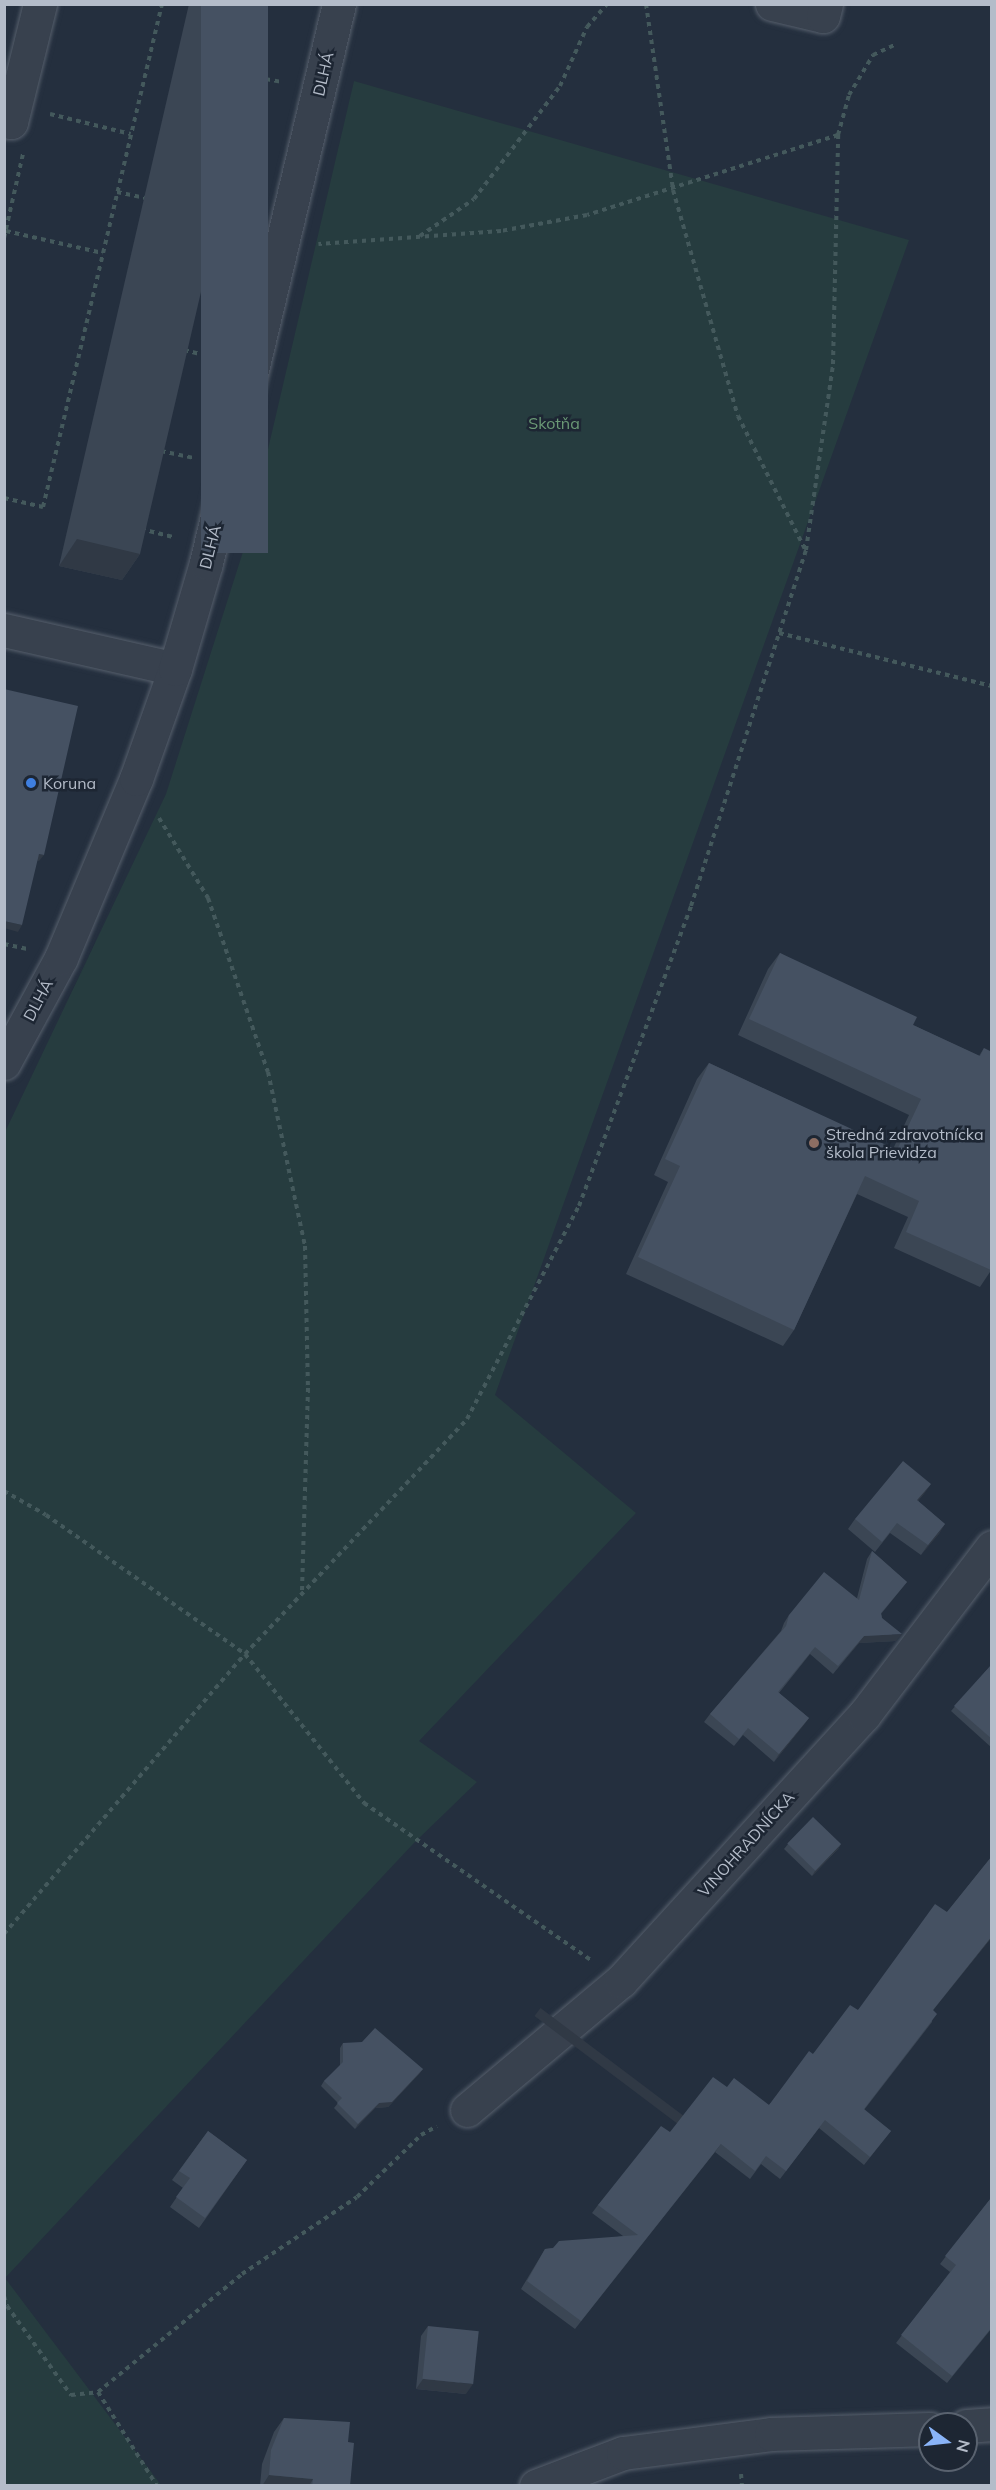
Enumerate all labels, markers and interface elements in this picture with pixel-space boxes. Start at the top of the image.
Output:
street label: DLHÁ [309,50,337,98]
park label: Skotňa [528,413,580,433]
street label: DLHÁ [195,523,225,571]
place label: Koruna [43,773,96,793]
marker: Koruna [24,776,38,790]
street label: DLHÁ [19,976,57,1024]
place label: Stredná zdravotnícka škola Prievidza [826,1124,984,1162]
marker: Stredná zdravotnícka škola Prievidza [807,1136,821,1150]
street label: VINOHRADNÍCKA [694,1787,798,1901]
north arrow [918,2412,978,2472]
text: N [952,2438,975,2455]

